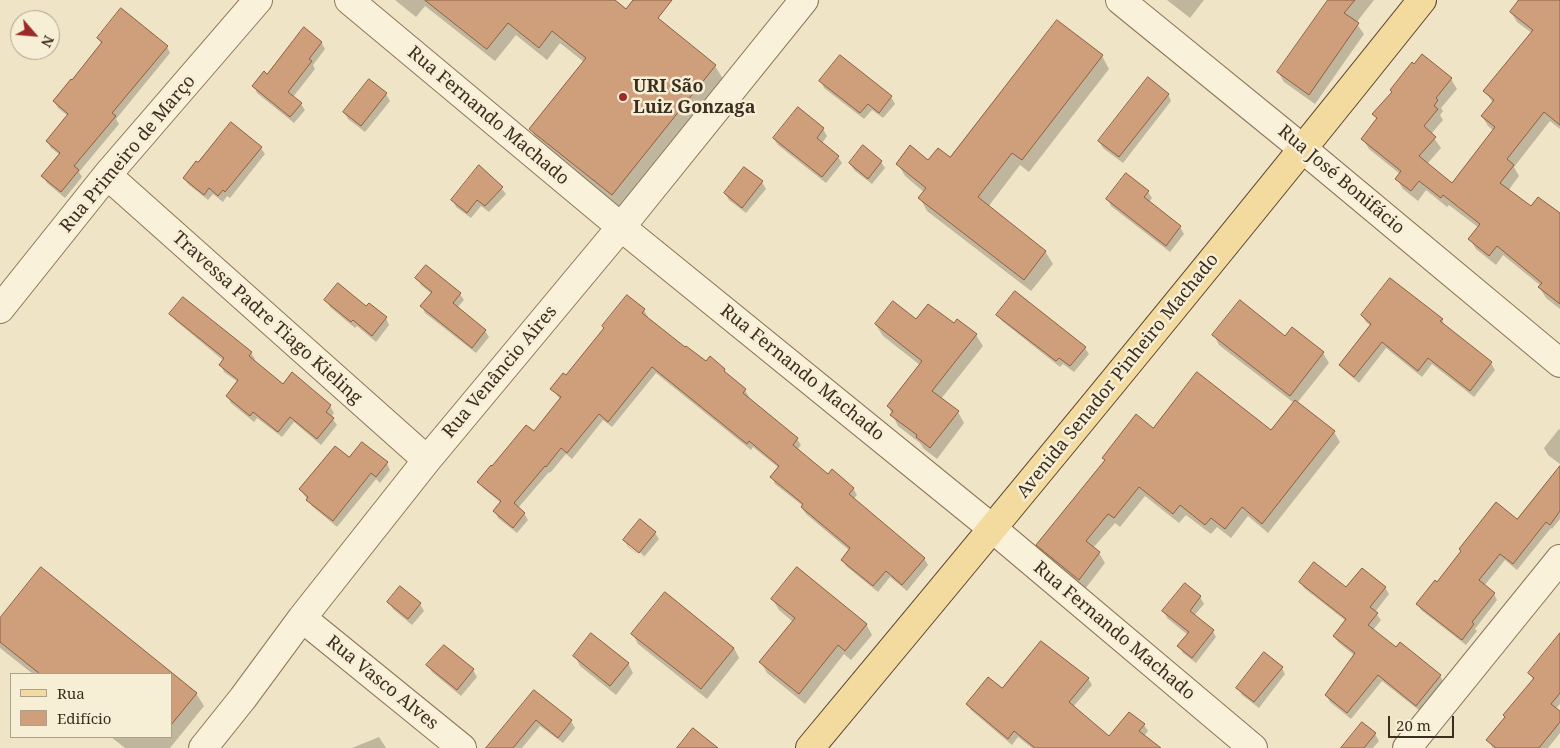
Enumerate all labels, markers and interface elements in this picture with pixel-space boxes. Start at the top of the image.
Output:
north arrow [10,10,60,60]
text: N [37,32,59,51]
street label: Rua Fernando Machado [403,42,573,190]
street label: Rua Primeiro de Março [56,71,200,237]
place label: URI São Luiz Gonzaga [633,76,755,118]
marker: URI São Luiz Gonzaga [617,91,629,103]
street label: Rua José Bonifácio [1273,121,1409,239]
street label: Travessa Padre Tiago Kieling [168,227,366,409]
street label: Avenida Senador Pinheiro Machado [1013,249,1223,503]
street label: Rua Fernando Machado [716,300,888,446]
street label: Rua Venâncio Aires [438,301,562,443]
street label: Rua Fernando Machado [1029,557,1199,705]
street label: Rua Vasco Alves [322,631,442,735]
legend [10,673,172,738]
text: Rua [57,683,85,703]
scale bar [1390,706,1456,738]
text: Edifício [57,708,112,728]
text: 20 m [1396,715,1431,735]

